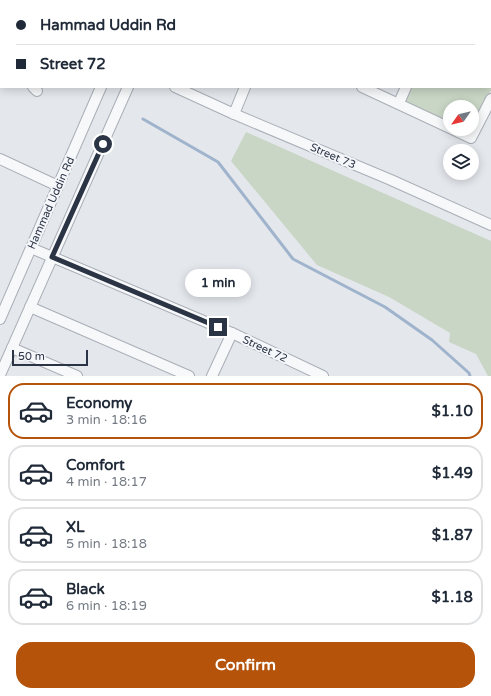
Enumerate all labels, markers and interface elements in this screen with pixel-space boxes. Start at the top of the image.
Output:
text: Hammad Uddin Rd [40,16,176,34]
text: Street 72 [40,55,106,73]
north arrow [443,100,479,136]
map controls [443,100,479,180]
route start [94,135,112,153]
street label: Street 73 [308,141,358,171]
button: layers [443,144,479,180]
street label: Hammad Uddin Rd [25,155,77,251]
callout: 1 min [185,269,251,297]
text: 1 min [201,275,235,291]
route end [209,318,227,336]
street label: Street 72 [240,333,290,365]
scale bar [12,348,88,367]
text: 50 m [18,350,45,363]
icon: car [18,393,54,429]
text: Economy [66,394,132,412]
text: $1.10 [432,402,473,420]
text: 3 min · 18:16 [66,412,147,428]
icon: car [18,455,54,491]
text: Comfort [66,456,125,474]
text: $1.49 [432,464,473,482]
text: 4 min · 18:17 [66,474,147,490]
icon: car [18,517,54,553]
text: XL [66,518,85,536]
text: $1.87 [432,526,473,544]
text: 5 min · 18:18 [66,536,147,552]
icon: car [18,579,54,615]
text: Black [66,580,105,598]
text: $1.18 [432,588,473,606]
text: 6 min · 18:19 [66,598,147,614]
button: Confirm [16,642,475,688]

